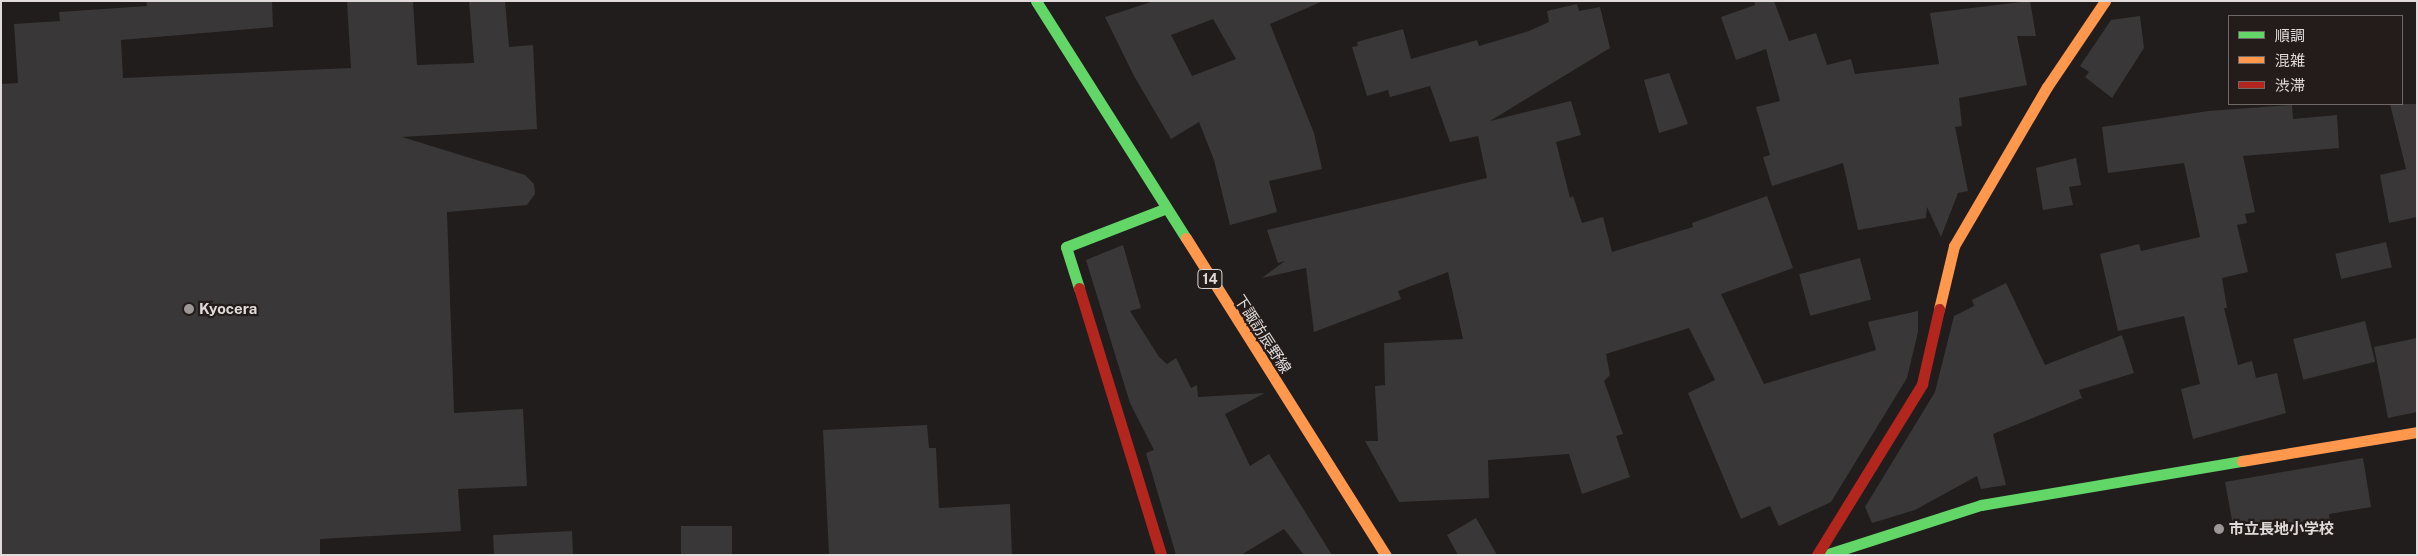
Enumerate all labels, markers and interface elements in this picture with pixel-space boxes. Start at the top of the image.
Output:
legend [2228,15,2403,105]
text: 順調 [2275,27,2305,44]
text: 混雑 [2275,52,2305,69]
text: 渋滞 [2275,77,2305,94]
road number: 14 [1196,268,1224,290]
street label: 下諏訪辰野線 [1231,291,1295,377]
place label: Kyocera [199,300,257,318]
marker: Kyocera [183,303,195,315]
place label: 市立長地小学校 [2229,520,2334,538]
marker: 市立長地小学校 [2213,523,2225,535]

